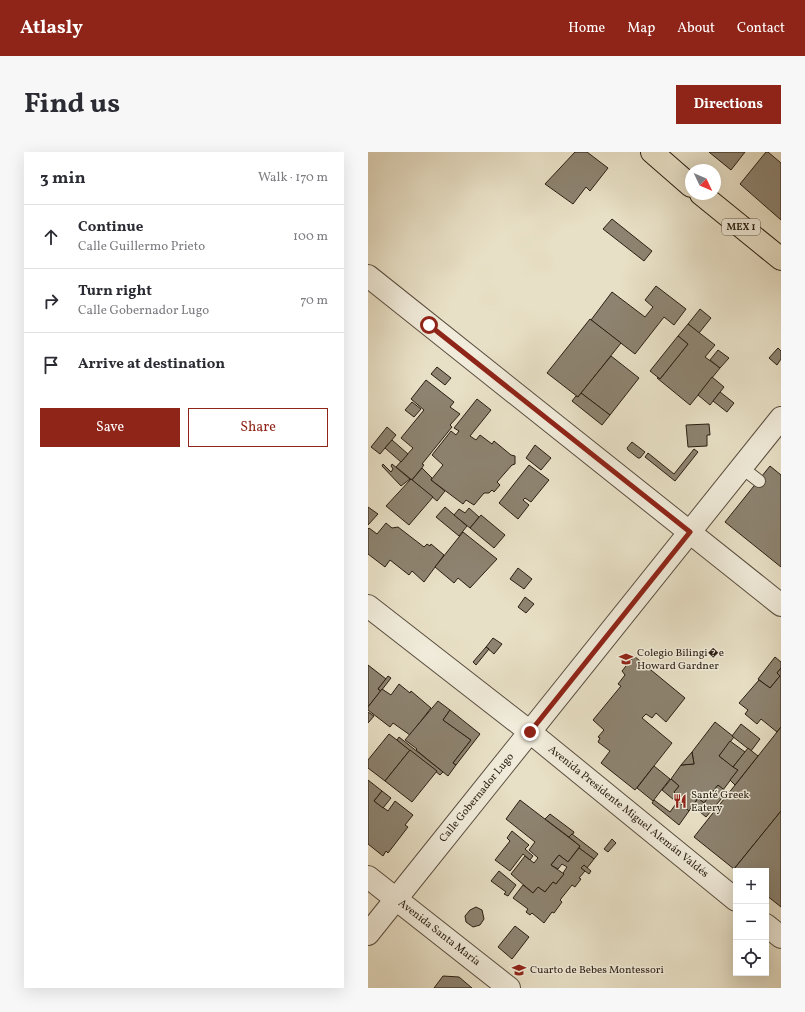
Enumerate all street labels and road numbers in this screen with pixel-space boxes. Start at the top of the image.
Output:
road number: MEX 1 [722,219,760,235]
street label: Avenida Presidente Miguel Alemán Valdés [545,742,712,882]
street label: Calle Gobernador Lugo [436,750,518,846]
street label: Avenida Santa María [395,896,484,970]

